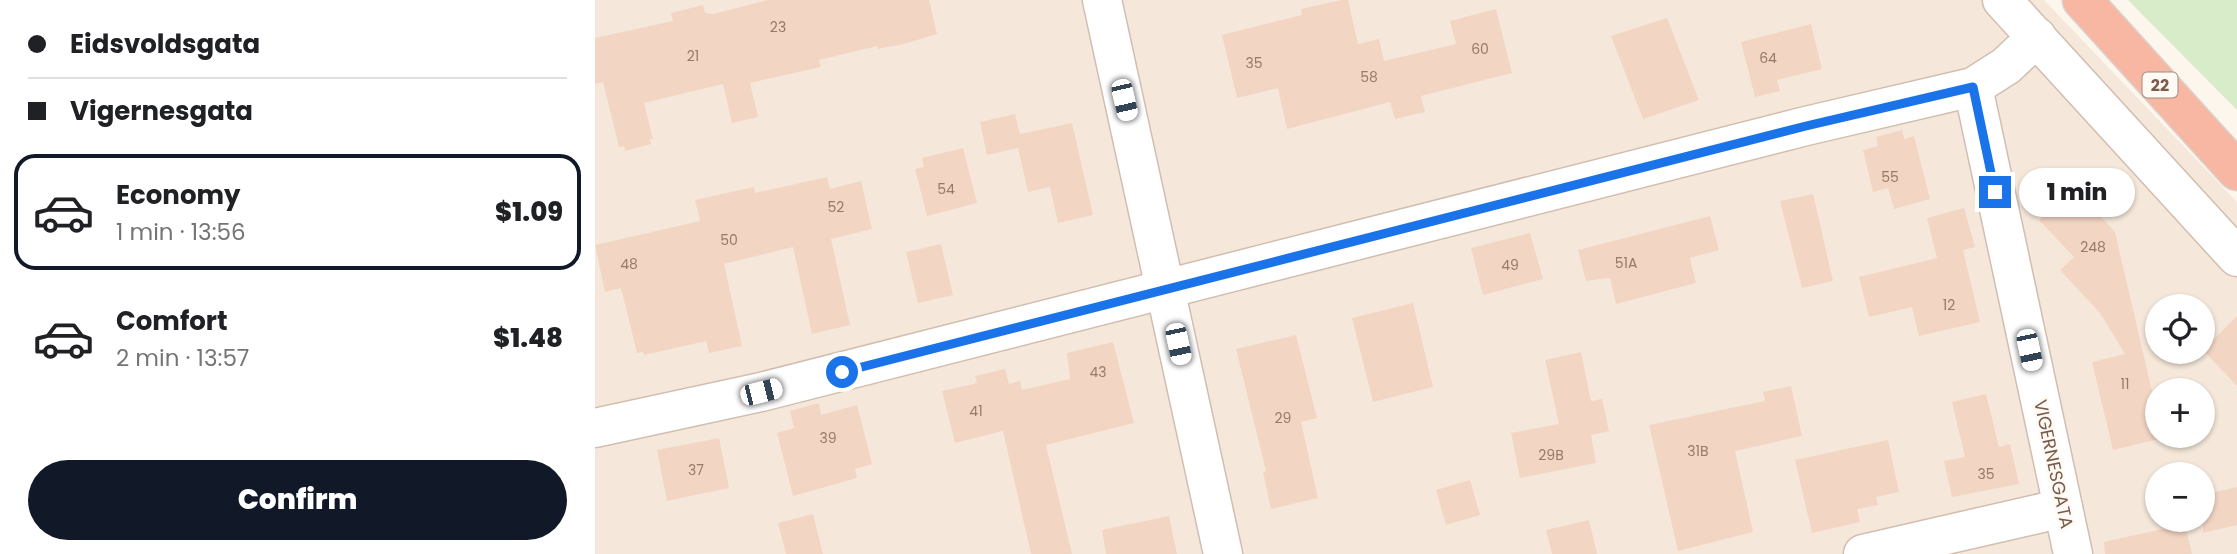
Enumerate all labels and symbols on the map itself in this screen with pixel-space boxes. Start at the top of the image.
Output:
house number: 23 [770,17,786,37]
house number: 60 [1471,39,1489,59]
house number: 21 [687,46,699,66]
house number: 64 [1759,48,1777,68]
house number: 35 [1245,53,1263,73]
house number: 58 [1360,67,1378,87]
road number: 22 [2143,72,2177,97]
car [1110,77,1139,123]
house number: 55 [1881,167,1899,187]
callout: 1 min [2019,168,2135,216]
route end [1979,176,2011,208]
house number: 54 [937,179,955,199]
house number: 52 [828,197,844,217]
house number: 50 [720,230,738,250]
house number: 248 [2080,237,2106,257]
house number: 51A [1615,253,1637,273]
house number: 48 [620,254,638,274]
house number: 49 [1501,255,1519,275]
house number: 12 [1943,295,1955,315]
car [1164,321,1193,367]
car [2015,327,2044,373]
route start [826,356,858,388]
house number: 43 [1089,362,1107,382]
house number: 11 [2121,374,2129,394]
car [739,377,784,407]
street label: VIGERNESGATA [2028,397,2080,531]
house number: 41 [969,401,983,421]
house number: 29 [1275,408,1291,428]
house number: 39 [819,428,837,448]
house number: 31B [1687,441,1709,461]
house number: 29B [1538,445,1564,465]
house number: 37 [688,460,704,480]
house number: 35 [1977,464,1995,484]

